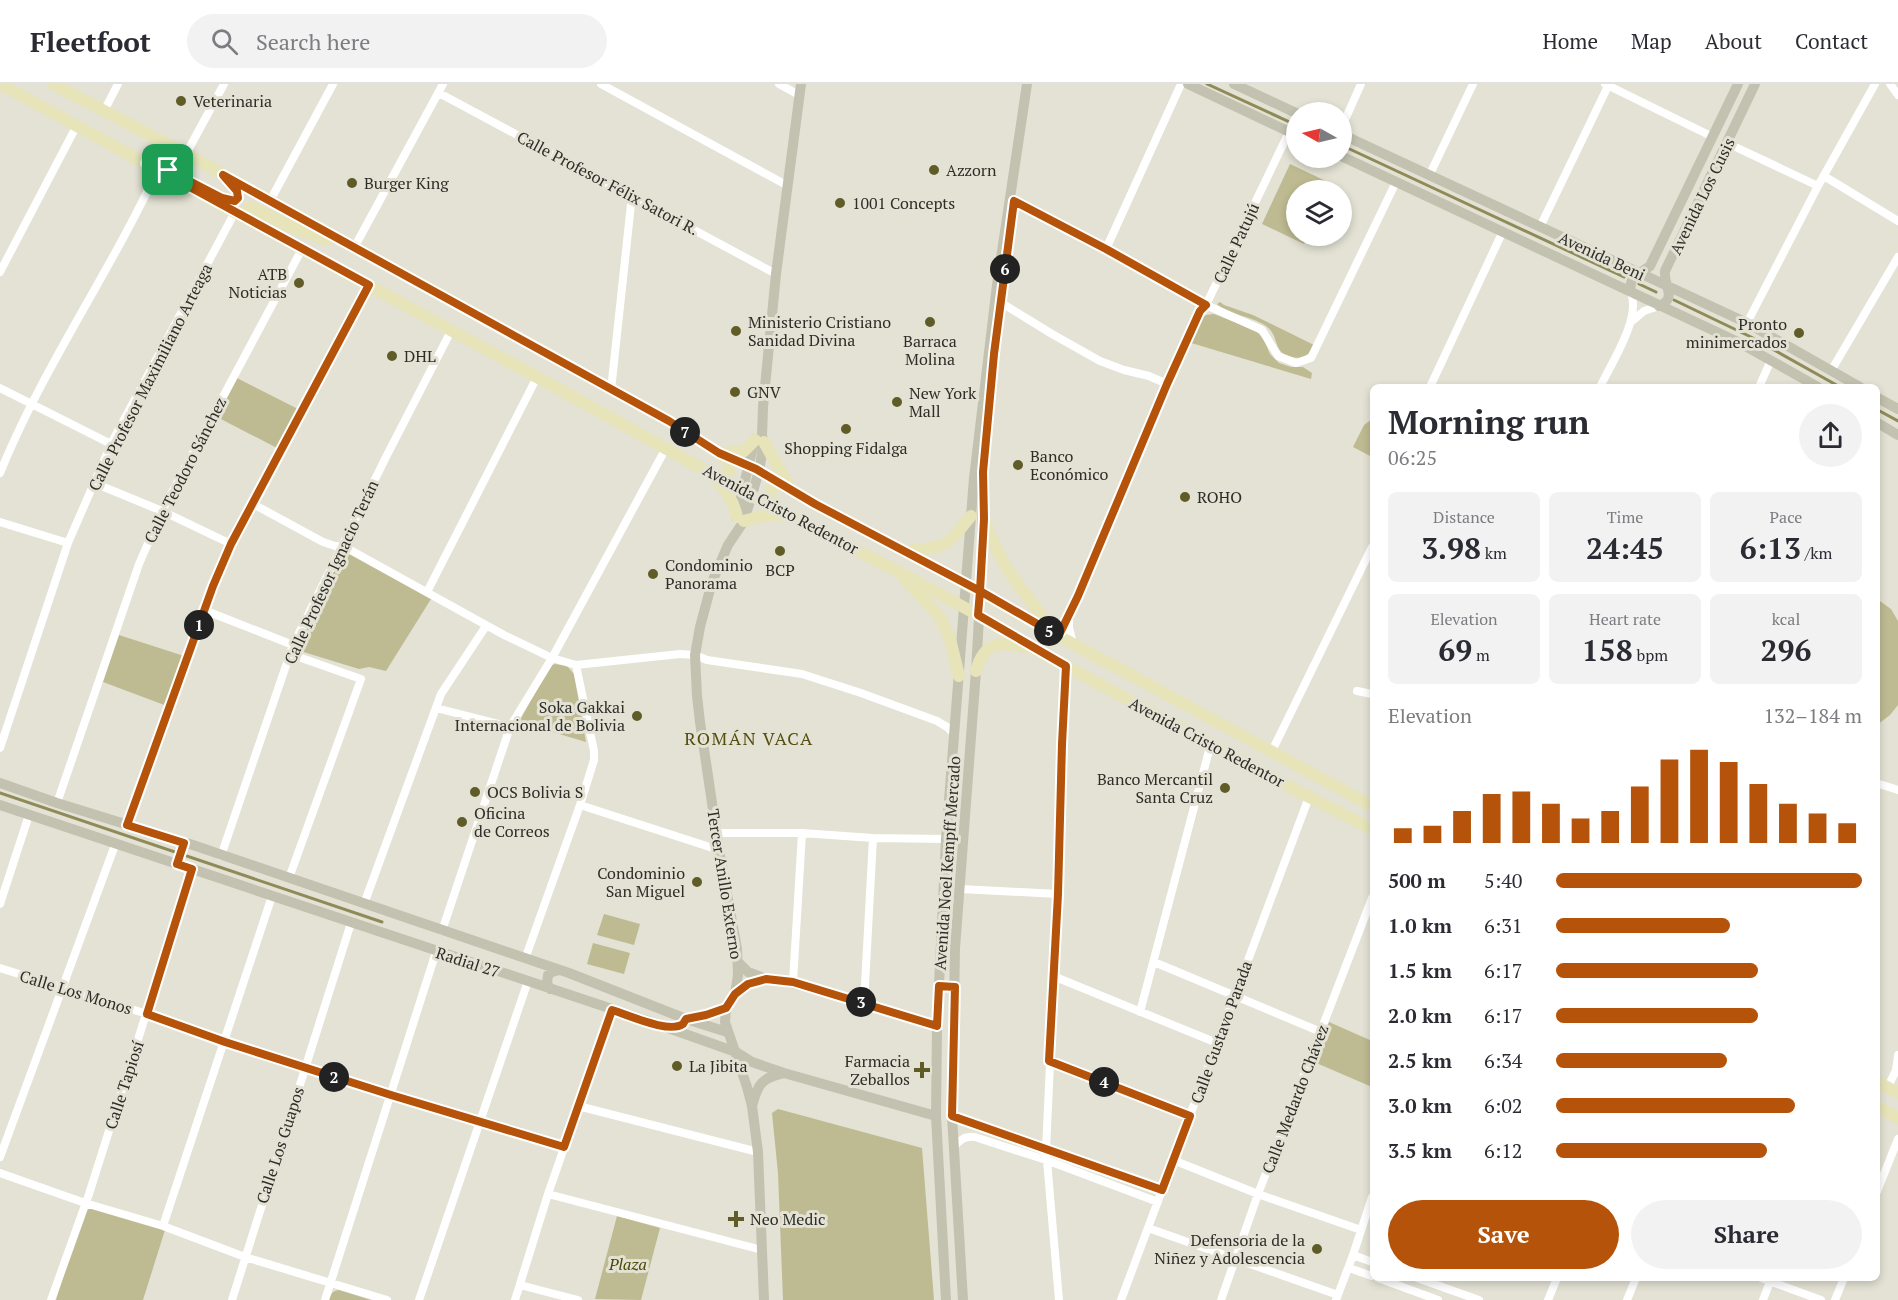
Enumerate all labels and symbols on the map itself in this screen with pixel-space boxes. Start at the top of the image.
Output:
place label: Veterinaria [193,90,272,112]
marker: Veterinaria [174,94,188,108]
north arrow [1286,102,1352,168]
street label: Calle Profesor Félix Satori R. [513,126,703,240]
street label: Avenida Los Cusis [1664,134,1740,258]
pin [142,144,193,195]
place label: Azzorn [946,159,997,181]
marker: Azzorn [927,163,941,177]
place label: Burger King [364,172,449,194]
marker: Burger King [345,176,359,190]
place label: 1001 Concepts [852,192,955,214]
marker: 1001 Concepts [833,196,847,210]
street label: Calle Patujú [1208,199,1264,287]
street label: Avenida Beni [1555,226,1649,286]
pin: 6 [990,254,1020,284]
street label: Calle Profesor Maximiliano Arteaga [83,260,217,494]
place label: ATB Noticias [229,263,287,303]
marker: ATB Noticias [292,276,306,290]
place label: Ministerio Cristiano Sanidad Divina [748,311,891,351]
place label: Pronto minimercados [1686,313,1787,353]
marker: Barraca Molina [923,315,937,329]
marker: Ministerio Cristiano Sanidad Divina [729,324,743,338]
marker: Pronto minimercados [1792,326,1806,340]
place label: Barraca Molina [903,330,957,370]
place label: DHL [404,345,436,367]
marker: DHL [385,349,399,363]
place label: GNV [747,381,781,403]
place label: New York Mall [909,382,977,422]
marker: GNV [728,385,742,399]
street label: Calle Teodoro Sánchez [139,393,231,547]
marker: New York Mall [890,395,904,409]
pin: 7 [670,417,700,447]
marker: Shopping Fidalga [839,422,853,436]
place label: Shopping Fidalga [784,437,908,459]
place label: Banco Económico [1030,445,1108,485]
marker: Banco Económico [1011,458,1025,472]
street label: Avenida Cristo Redentor [699,459,863,560]
street label: Calle Profesor Ignacio Terán [279,476,384,668]
place label: ROHO [1197,486,1242,508]
marker: ROHO [1178,490,1192,504]
marker: BCP [773,544,787,558]
place label: Condominio Panorama [665,554,753,594]
place label: BCP [765,559,795,581]
marker: Condominio Panorama [646,567,660,581]
pin: 1 [184,610,214,640]
pin: 5 [1034,616,1064,646]
street label: Avenida Cristo Redentor [1125,692,1289,793]
place label: Soka Gakkai Internacional de Bolivia [455,696,625,736]
marker: Soka Gakkai Internacional de Bolivia [630,709,644,723]
district label: ROMÁN VACA [684,726,814,750]
street label: Avenida Noel Kempff Mercado [929,755,965,971]
place label: Banco Mercantil Santa Cruz [1097,768,1213,808]
place label: OCS Bolivia S [487,781,583,803]
marker: Banco Mercantil Santa Cruz [1218,781,1232,795]
marker: OCS Bolivia S [468,785,482,799]
place label: Oficina de Correos [474,802,550,842]
street label: Tercer Anillo Externo [702,807,748,961]
marker: Oficina de Correos [455,815,469,829]
place label: Condominio San Miguel [597,862,685,902]
marker: Condominio San Miguel [690,875,704,889]
street label: Radial 27 [433,941,503,983]
street label: Calle Gustavo Parada [1185,958,1257,1106]
street label: Calle Los Monos [17,964,135,1020]
pin: 3 [846,987,876,1017]
street label: Calle Medardo Chávez [1256,1021,1334,1177]
street label: Calle Tapiosí [99,1038,149,1132]
place label: Farmacia Zeballos [845,1050,910,1090]
place label: La Jibita [689,1055,748,1077]
marker: La Jibita [670,1059,684,1073]
pin: 2 [319,1062,349,1092]
marker: Farmacia Zeballos [915,1063,929,1077]
pin: 4 [1089,1067,1119,1097]
street label: Calle Los Guapos [251,1084,309,1206]
place label: Neo Medic [750,1208,826,1230]
marker: Neo Medic [727,1210,745,1228]
place label: Defensoria de la Niñez y Adolescencia [1154,1229,1305,1269]
marker: Defensoria de la Niñez y Adolescencia [1310,1242,1324,1256]
park label: Plaza [608,1253,647,1275]

